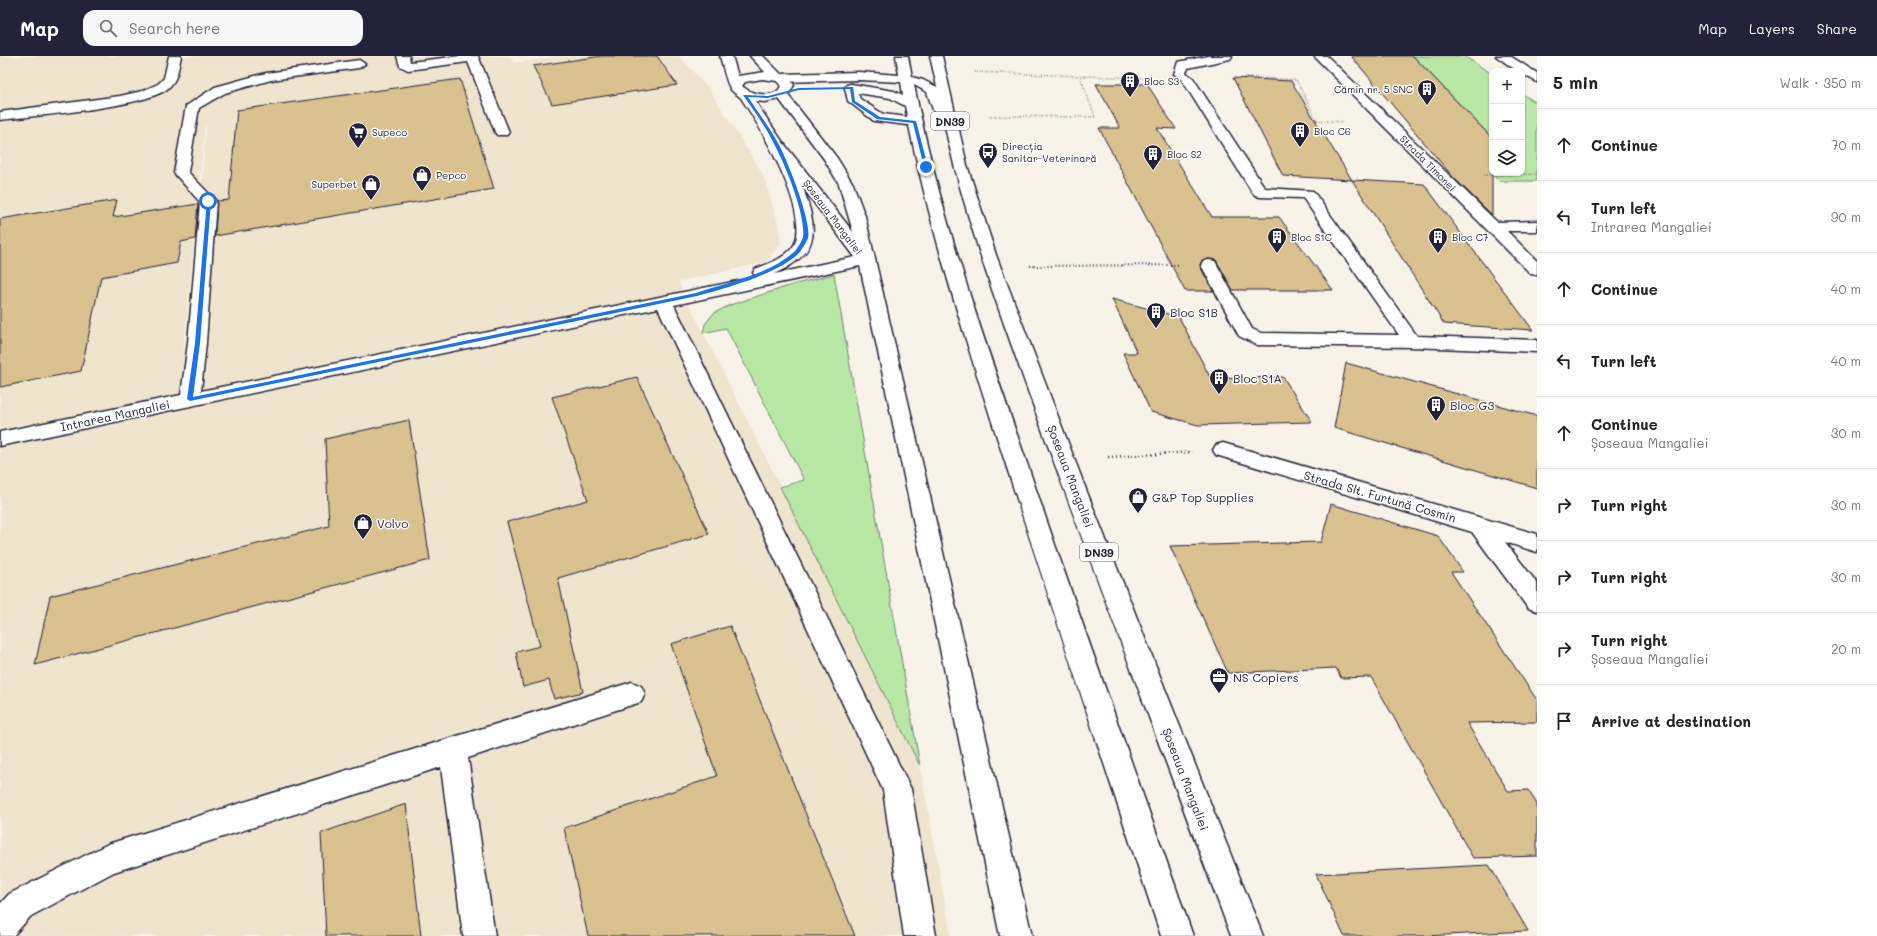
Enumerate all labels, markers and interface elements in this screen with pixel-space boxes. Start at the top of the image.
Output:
search box [83,10,363,46]
text: Map [20,16,59,41]
icon: search [97,17,119,39]
text: Search here [129,18,220,38]
text: Map [1698,19,1727,38]
text: Layers [1749,19,1795,38]
text: Share [1817,19,1857,38]
map controls [1489,68,1525,176]
button: + [1489,68,1525,104]
building icon: Bloc S3 [1119,70,1141,98]
text: 5 min [1553,71,1598,93]
place label: Bloc S3 [1144,74,1179,88]
text: Walk · 350 m [1780,74,1861,91]
building icon: Cămin nr. 5 SNC [1416,78,1438,106]
place label: Cămin nr. 5 SNC [1334,82,1413,96]
button: − [1489,104,1525,140]
road number: DN39 [931,112,969,130]
building icon: Bloc C6 [1289,120,1311,148]
supermarket icon: Supeco [347,121,369,149]
place label: Bloc C6 [1314,124,1351,138]
place label: Supeco [372,125,407,139]
street label: Strada Timonei [1397,132,1459,194]
icon: ahead [1553,134,1575,156]
text: Continue [1591,135,1658,155]
text: 70 m [1831,136,1861,153]
place label: Direcția Sanitar-Veterinară [1002,139,1097,165]
button: layers [1489,140,1525,176]
bus stop icon: Direcția Sanitar-Veterinară [977,141,999,169]
building icon: Bloc S2 [1142,143,1164,171]
place label: Bloc S2 [1167,147,1202,161]
route end [917,158,935,176]
shop icon: Pepco [411,164,433,192]
place label: Pepco [436,168,466,182]
shop icon: Superbet [360,173,382,201]
place label: Superbet [312,177,357,191]
street label: Șoseaua Mangaliei [800,177,866,257]
route start [199,192,217,210]
text: Turn left [1591,198,1656,218]
icon: left [1553,206,1575,228]
text: 90 m [1831,208,1861,225]
text: Intrarea Mangaliei [1591,218,1712,235]
building icon: Bloc S1C [1266,226,1288,254]
building icon: Bloc C7 [1427,226,1449,254]
place label: Bloc S1C [1291,230,1332,244]
place label: Bloc C7 [1452,230,1489,244]
icon: ahead [1553,278,1575,300]
text: Continue [1591,279,1658,299]
text: 40 m [1831,280,1861,297]
building icon: Bloc S1B [1145,301,1167,329]
place label: Bloc S1B [1170,304,1218,320]
icon: left [1553,350,1575,372]
text: Turn left [1591,351,1656,371]
text: 40 m [1831,352,1861,369]
building icon: Bloc S1A [1208,367,1230,395]
place label: Bloc S1A [1233,370,1282,386]
building icon: Bloc G3 [1425,394,1447,422]
street label: Intrarea Mangaliei [59,396,171,434]
place label: Bloc G3 [1450,397,1494,413]
text: Continue [1591,414,1658,434]
icon: ahead [1553,422,1575,444]
street label: Șoseaua Mangaliei [1043,423,1098,530]
text: 30 m [1831,424,1861,441]
text: Șoseaua Mangaliei [1591,434,1708,451]
street label: Strada Slt. Furtună Cosmin [1302,467,1458,525]
shop icon: G&P Top Supplies [1127,486,1149,514]
place label: G&P Top Supplies [1152,489,1254,505]
icon: right [1553,494,1575,516]
text: Turn right [1591,495,1668,515]
text: 30 m [1831,496,1861,513]
shop icon: Volvo [352,512,374,540]
place label: Volvo [377,515,408,531]
road number: DN39 [1080,543,1118,561]
icon: right [1553,566,1575,588]
text: Turn right [1591,567,1668,587]
text: 30 m [1831,568,1861,585]
text: Turn right [1591,630,1668,650]
icon: right [1553,638,1575,660]
text: 20 m [1831,640,1861,657]
text: Șoseaua Mangaliei [1591,650,1708,667]
office icon: NS Copiers [1208,666,1230,694]
place label: NS Copiers [1233,669,1299,685]
icon: arrive [1553,710,1575,732]
text: Arrive at destination [1591,711,1751,731]
street label: Șoseaua Mangaliei [1158,726,1213,833]

